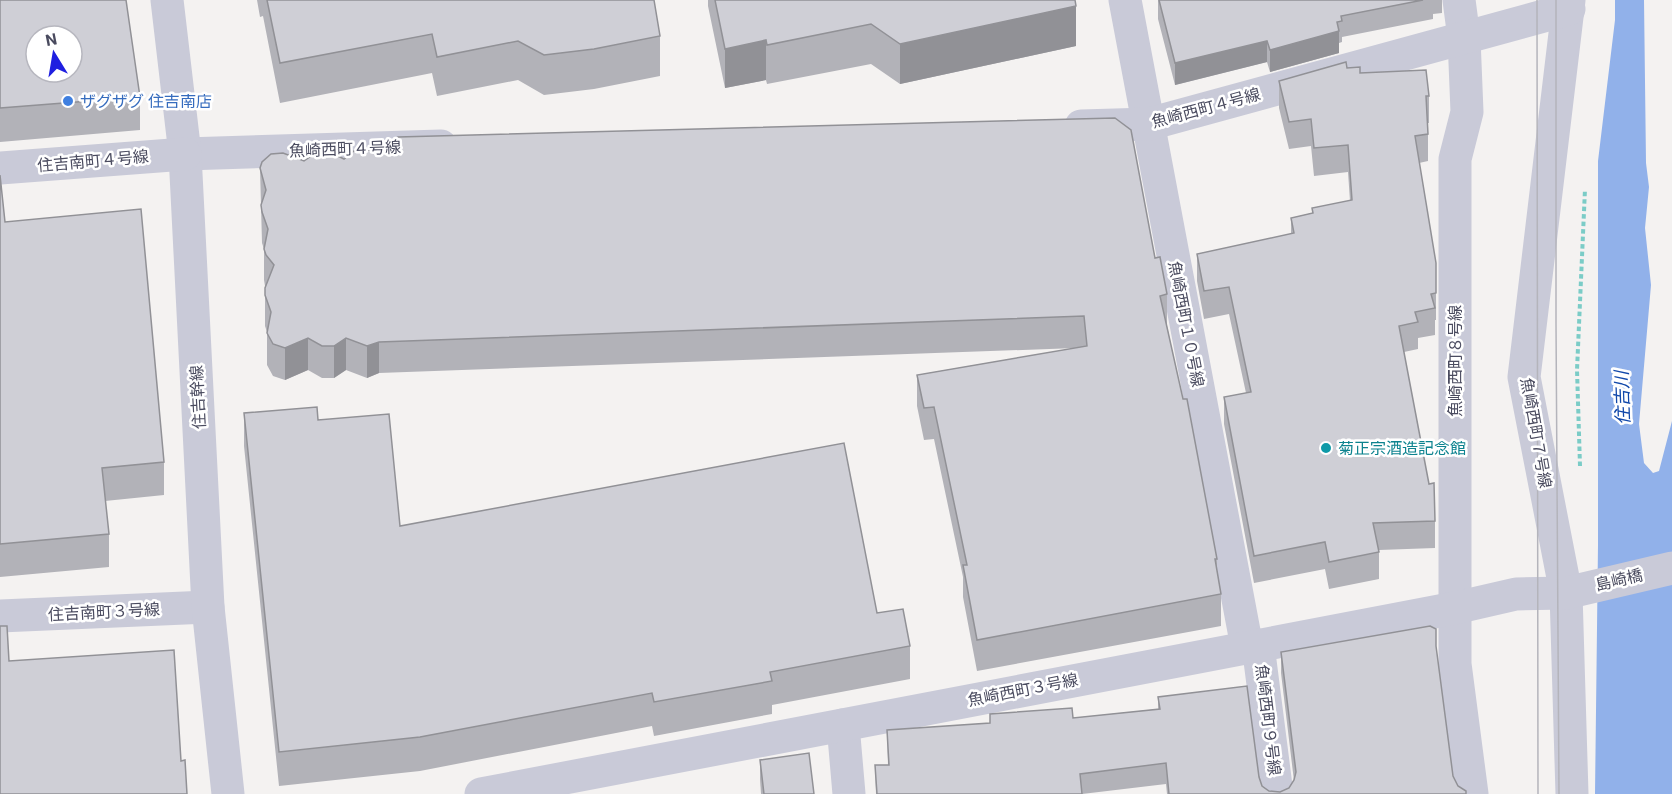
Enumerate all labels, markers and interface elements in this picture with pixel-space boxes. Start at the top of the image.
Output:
north arrow [24,24,84,84]
text: N [44,29,59,50]
street label: 魚崎西町４号線 [1149,84,1263,132]
place label: ザグザグ 住吉南店 [80,92,212,111]
marker: ザグザグ 住吉南店 [61,94,75,108]
street label: 魚崎西町４号線 [289,138,401,160]
street label: 住吉南町４号線 [36,147,150,175]
street label: 魚崎西町１０号線 [1164,259,1208,389]
street label: 魚崎西町８号線 [1446,305,1465,417]
street label: 住吉幹線 [187,365,209,429]
water label: 住吉川 [1610,369,1633,425]
street label: 魚崎西町７号線 [1517,376,1555,490]
place label: 菊正宗酒造記念館 [1338,439,1466,458]
marker: 菊正宗酒造記念館 [1319,441,1333,455]
street label: 島崎橋 [1593,565,1645,595]
street label: 住吉南町３号線 [48,600,160,624]
street label: 魚崎西町９号線 [1252,663,1284,777]
street label: 魚崎西町３号線 [966,670,1080,710]

